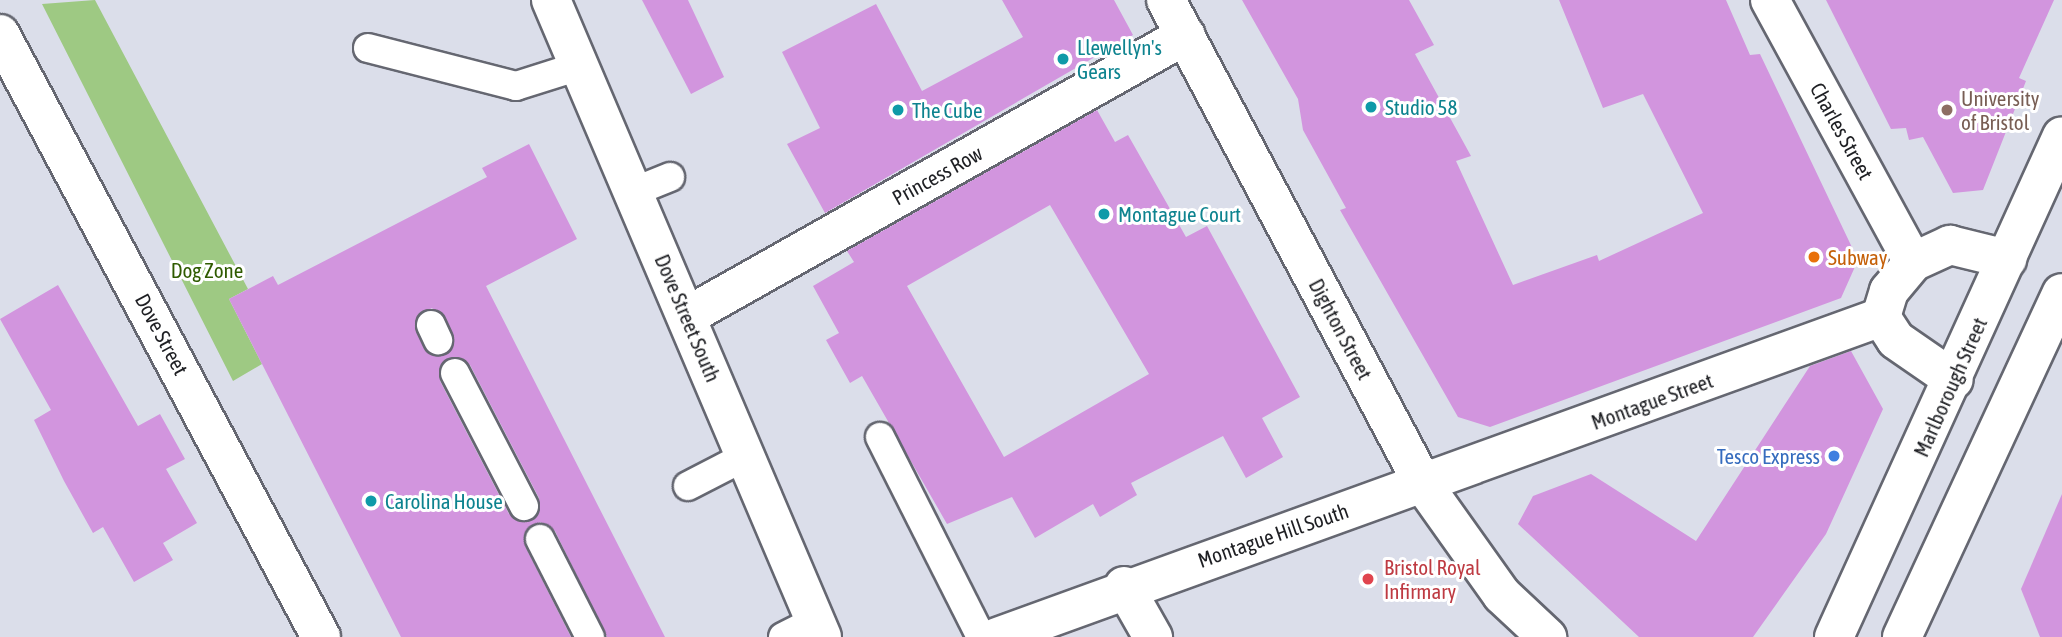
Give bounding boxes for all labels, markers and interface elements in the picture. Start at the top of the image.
place label: Llewellyn's Gears [1077,34,1162,84]
marker: Llewellyn's Gears [1055,51,1071,67]
street label: Charles Street [1805,78,1879,184]
place label: University of Bristol [1961,85,2040,135]
place label: Studio 58 [1385,94,1457,120]
place label: The Cube [912,97,982,123]
marker: Studio 58 [1363,99,1379,115]
marker: The Cube [890,102,906,118]
marker: University of Bristol [1939,102,1955,118]
street label: Princess Row [888,140,986,210]
place label: Montague Court [1118,201,1241,227]
marker: Montague Court [1096,206,1112,222]
place label: Subway [1828,244,1887,270]
marker: Subway [1806,249,1822,265]
street label: Dove Street South [650,250,726,386]
park label: Dog Zone [171,257,243,283]
street label: Dighton Street [1304,274,1378,384]
street label: Dove Street [130,289,194,379]
street label: Marlborough Street [1908,313,1992,461]
street label: Montague Street [1588,367,1716,435]
place label: Tesco Express [1717,443,1820,469]
marker: Tesco Express [1826,448,1842,464]
place label: Carolina House [385,488,503,514]
marker: Carolina House [363,493,379,509]
street label: Montague Hill South [1194,497,1352,573]
place label: Bristol Royal Infirmary [1384,554,1480,604]
marker: Bristol Royal Infirmary [1358,569,1378,589]

